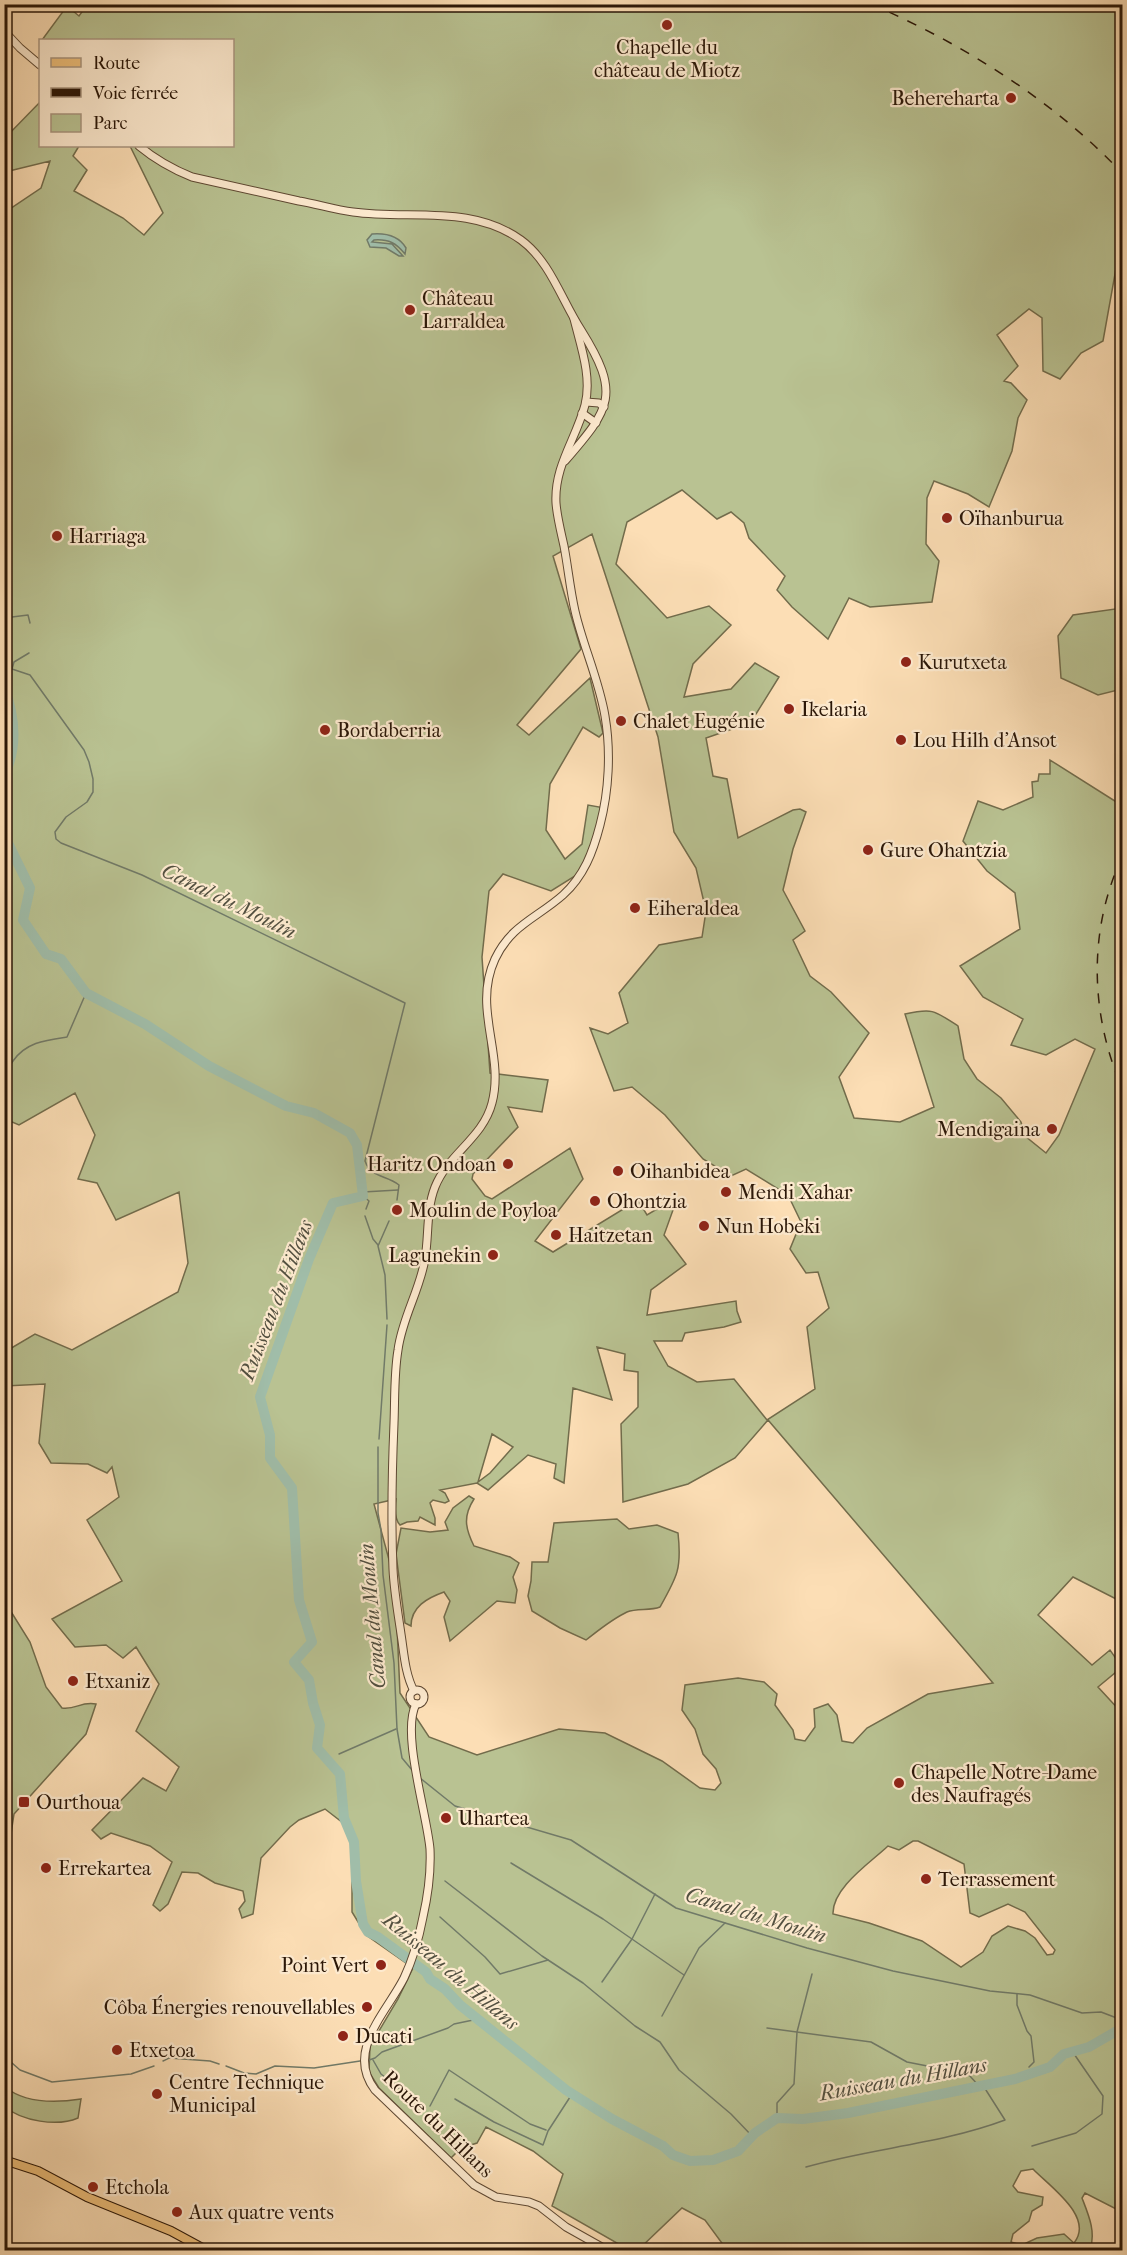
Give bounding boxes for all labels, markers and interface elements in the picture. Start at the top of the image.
marker: Chapelle du château de Miotz [660,18,674,32]
place label: Chapelle du château de Miotz [594,36,740,82]
legend [39,39,234,147]
text: Route [93,53,140,74]
text: Voie ferrée [92,83,178,104]
place label: Behereharta [891,87,1000,110]
marker: Behereharta [1004,91,1018,105]
text: Parc [93,113,128,134]
place label: Château Larraldea [422,287,506,333]
marker: Château Larraldea [403,303,417,317]
place label: Oïhanburua [959,507,1064,530]
marker: Oïhanburua [940,511,954,525]
place label: Harriaga [69,525,147,548]
marker: Harriaga [50,529,64,543]
place label: Kurutxeta [918,651,1007,674]
marker: Kurutxeta [899,655,913,669]
place label: Ikelaria [801,698,868,721]
marker: Ikelaria [782,702,796,716]
place label: Chalet Eugénie [633,710,765,733]
marker: Chalet Eugénie [614,714,628,728]
place label: Bordaberria [337,719,442,742]
marker: Bordaberria [318,723,332,737]
place label: Lou Hilh d'Ansot [913,729,1057,752]
marker: Lou Hilh d'Ansot [894,733,908,747]
place label: Gure Ohantzia [880,839,1008,862]
marker: Gure Ohantzia [861,843,875,857]
water label: Canal du Moulin [158,858,300,944]
place label: Eiheraldea [647,897,740,920]
marker: Eiheraldea [628,901,642,915]
place label: Mendigaina [937,1118,1041,1141]
marker: Mendigaina [1045,1122,1059,1136]
place label: Haritz Ondoan [367,1153,496,1176]
marker: Haritz Ondoan [501,1157,515,1171]
place label: Oihanbidea [630,1160,731,1183]
marker: Oihanbidea [611,1164,625,1178]
place label: Mendi Xahar [738,1181,853,1204]
marker: Mendi Xahar [719,1185,733,1199]
place label: Ohontzia [607,1190,687,1213]
marker: Ohontzia [588,1194,602,1208]
place label: Moulin de Poyloa [409,1199,558,1222]
marker: Moulin de Poyloa [390,1203,404,1217]
place label: Nun Hobeki [716,1215,820,1238]
water label: Ruisseau du Hillans [234,1216,318,1385]
marker: Nun Hobeki [697,1219,711,1233]
place label: Haitzetan [568,1224,653,1247]
marker: Haitzetan [549,1228,563,1242]
place label: Lagunekin [388,1244,481,1267]
marker: Lagunekin [486,1248,500,1262]
water label: Canal du Moulin [354,1542,390,1690]
place label: Etxaniz [85,1670,151,1693]
marker: Etxaniz [66,1674,80,1688]
place label: Chapelle Notre-Dame des Naufragés [911,1761,1097,1807]
marker: Chapelle Notre-Dame des Naufragés [892,1776,906,1790]
place label: Ourthoua [36,1791,121,1814]
marker: Ourthoua [17,1795,31,1809]
place label: Uhartea [458,1807,530,1830]
marker: Uhartea [439,1811,453,1825]
place label: Errekartea [58,1857,152,1880]
marker: Errekartea [39,1861,53,1875]
place label: Terrassement [938,1868,1056,1891]
marker: Terrassement [919,1872,933,1886]
water label: Canal du Moulin [683,1882,830,1948]
water label: Ruisseau du Hillans [377,1906,524,2035]
place label: Point Vert [281,1954,369,1977]
marker: Point Vert [374,1958,388,1972]
place label: Côba Énergies renouvellables [104,1995,355,2019]
marker: Côba Énergies renouvellables [360,2000,374,2014]
place label: Ducati [355,2025,413,2048]
marker: Ducati [336,2029,350,2043]
place label: Etxetoa [129,2039,196,2062]
marker: Etxetoa [110,2043,124,2057]
water label: Ruisseau du Hillans [815,2052,989,2106]
street label: Route du Hillans [378,2066,498,2182]
place label: Centre Technique Municipal [169,2071,324,2117]
marker: Centre Technique Municipal [150,2087,164,2101]
place label: Etchola [105,2176,170,2199]
marker: Etchola [86,2180,100,2194]
place label: Aux quatre vents [188,2201,334,2224]
marker: Aux quatre vents [170,2205,184,2219]

